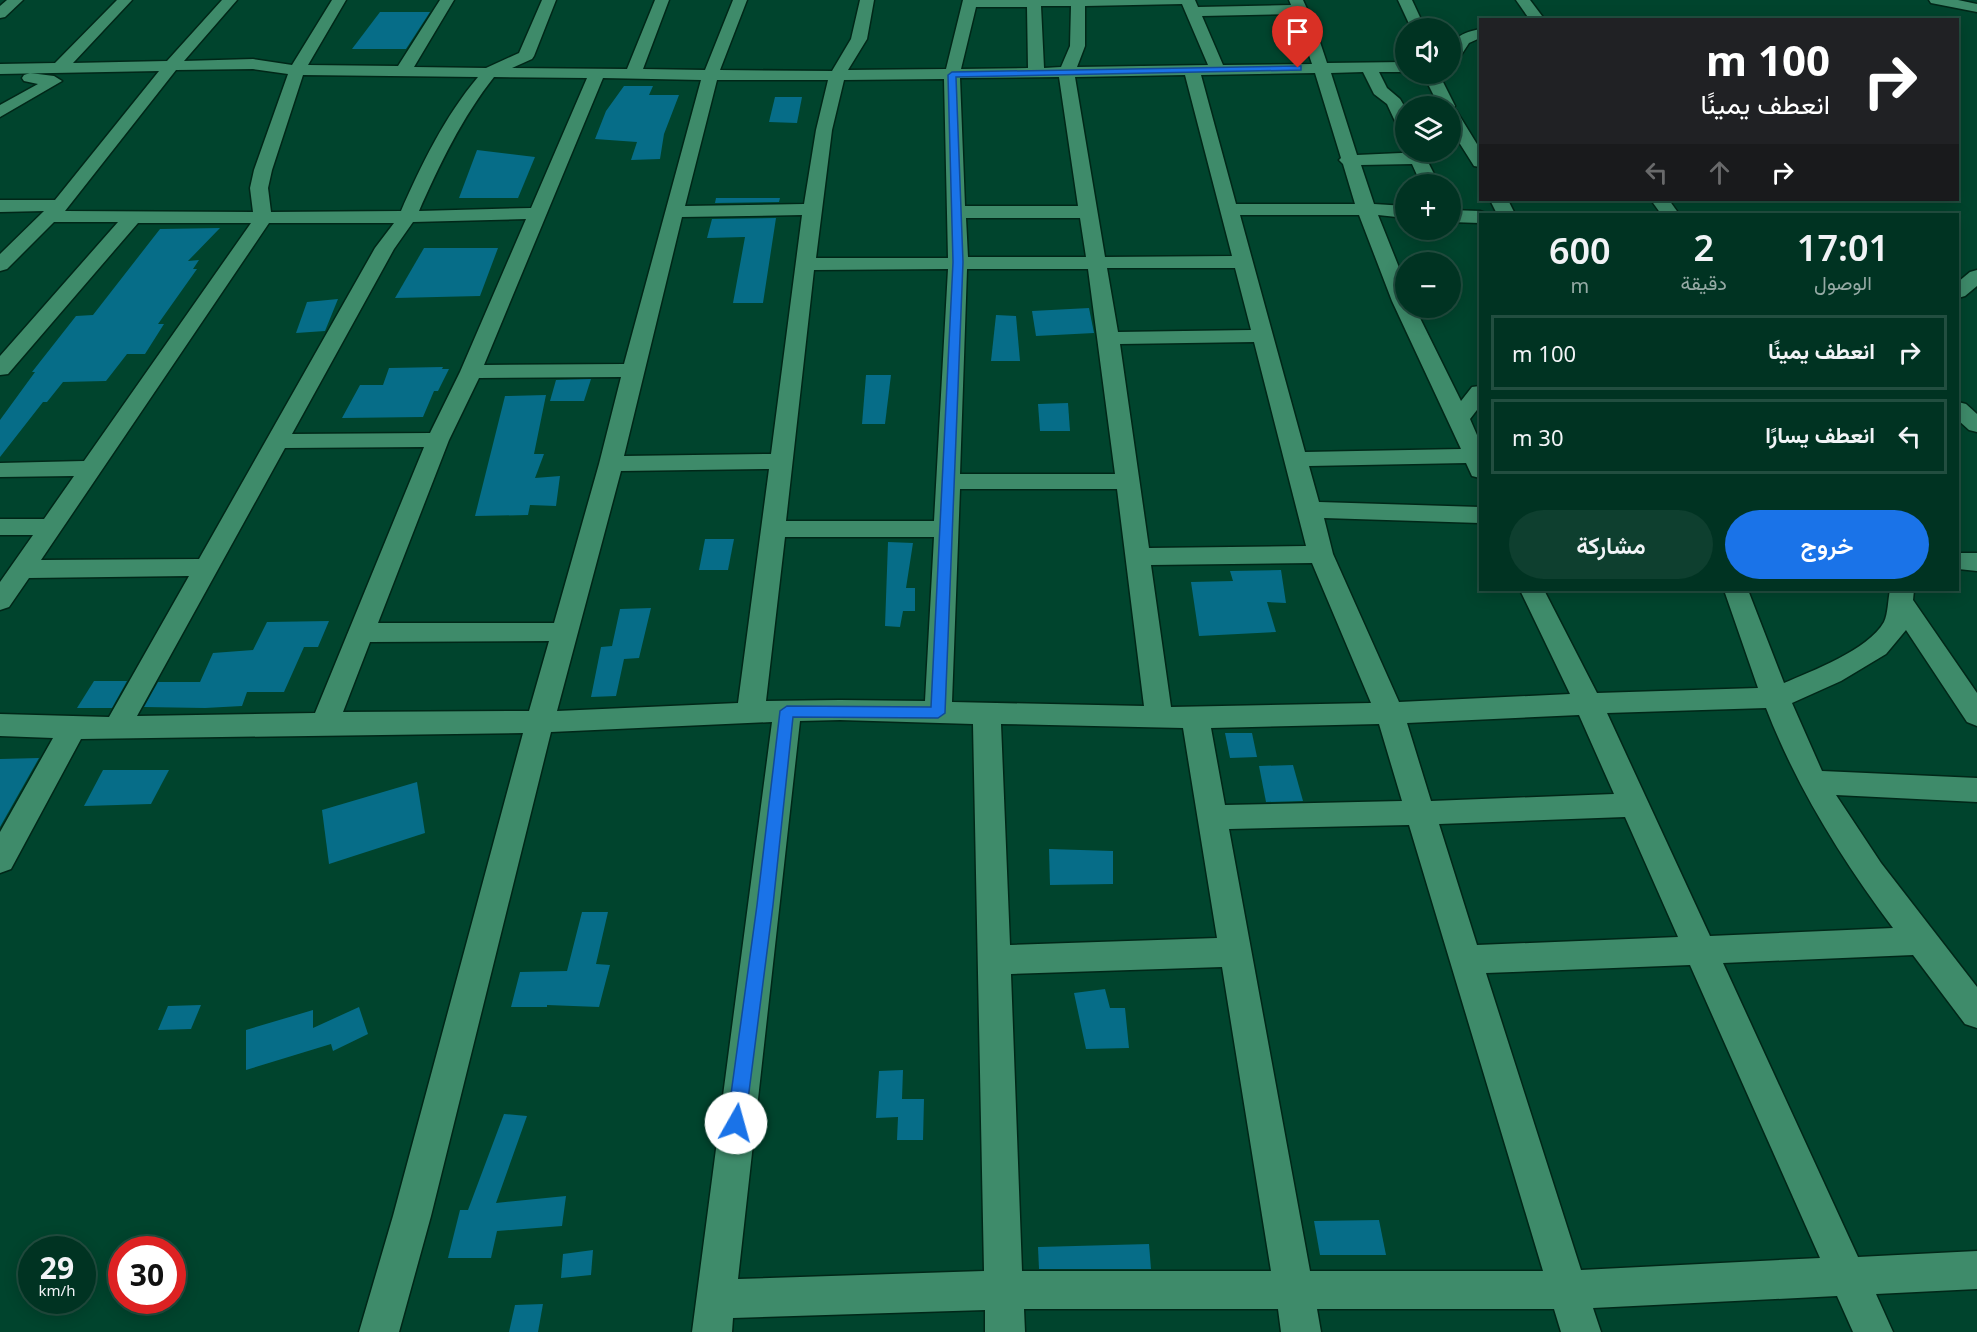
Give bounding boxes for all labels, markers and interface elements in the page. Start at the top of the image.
pin [1272,6,1323,68]
icon: arrive [1281,15,1314,48]
map controls [1395,18,1461,318]
button: sound [1395,18,1461,84]
text: 100 m [1706,31,1830,88]
icon: right [1851,42,1929,120]
text: انعطف يمينًا [1700,85,1830,122]
button: layers [1395,96,1461,162]
icon: left [1640,156,1673,189]
icon: ahead [1703,156,1736,189]
icon: right [1766,156,1799,189]
button: + [1395,174,1461,240]
text: 2 [1693,223,1714,272]
text: 17:01 [1797,223,1889,272]
text: 600 [1549,226,1611,275]
button: − [1395,252,1461,318]
text: دقيقة [1681,269,1727,296]
text: الوصول [1814,269,1872,296]
text: m [1570,272,1589,299]
text: انعطف يمينًا [1768,335,1875,365]
icon: right [1893,336,1926,369]
text: 100 m [1512,338,1576,368]
text: انعطف يسارًا [1765,419,1875,449]
icon: left [1893,420,1926,453]
text: 30 m [1512,422,1563,452]
button: مشاركة [1509,510,1713,579]
button: خروج [1725,510,1929,579]
position arrow [704,1091,768,1155]
speed limit sign: 30 [108,1236,186,1314]
text: 29 [40,1247,74,1288]
text: km/h [39,1280,75,1300]

